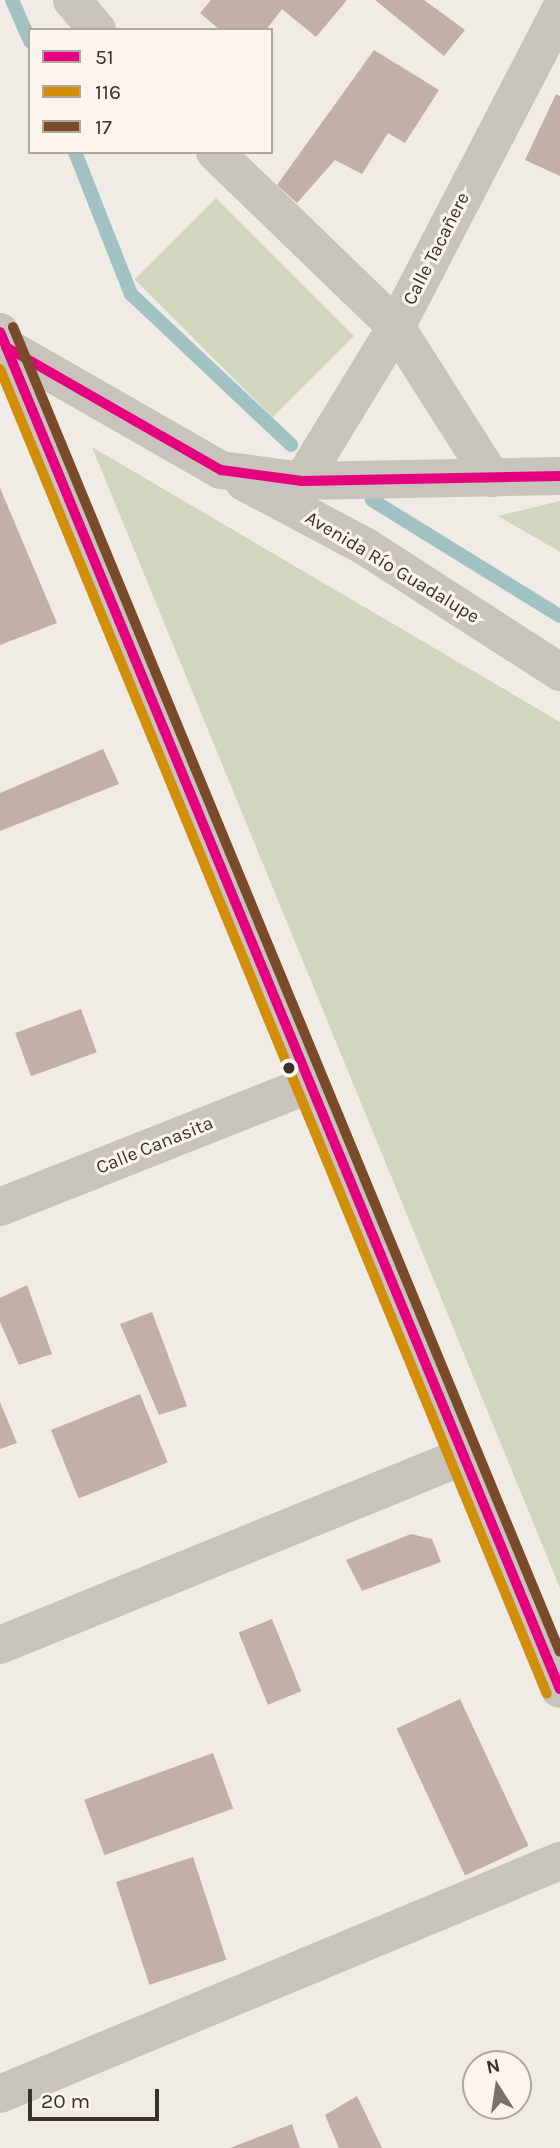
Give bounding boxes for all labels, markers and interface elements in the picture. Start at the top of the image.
legend [28,28,273,154]
text: 51 [95,45,114,69]
text: 116 [95,80,121,104]
text: 17 [95,115,112,139]
street label: Calle Tacañere [399,189,475,309]
street label: Avenida Río Guadalupe [301,507,483,629]
unlabelled marker [282,1061,296,1075]
street label: Calle Canasita [93,1112,217,1180]
north arrow [462,2050,532,2120]
text: N [484,2054,502,2079]
scale bar [32,2074,163,2118]
text: 20 m [41,2089,90,2113]

